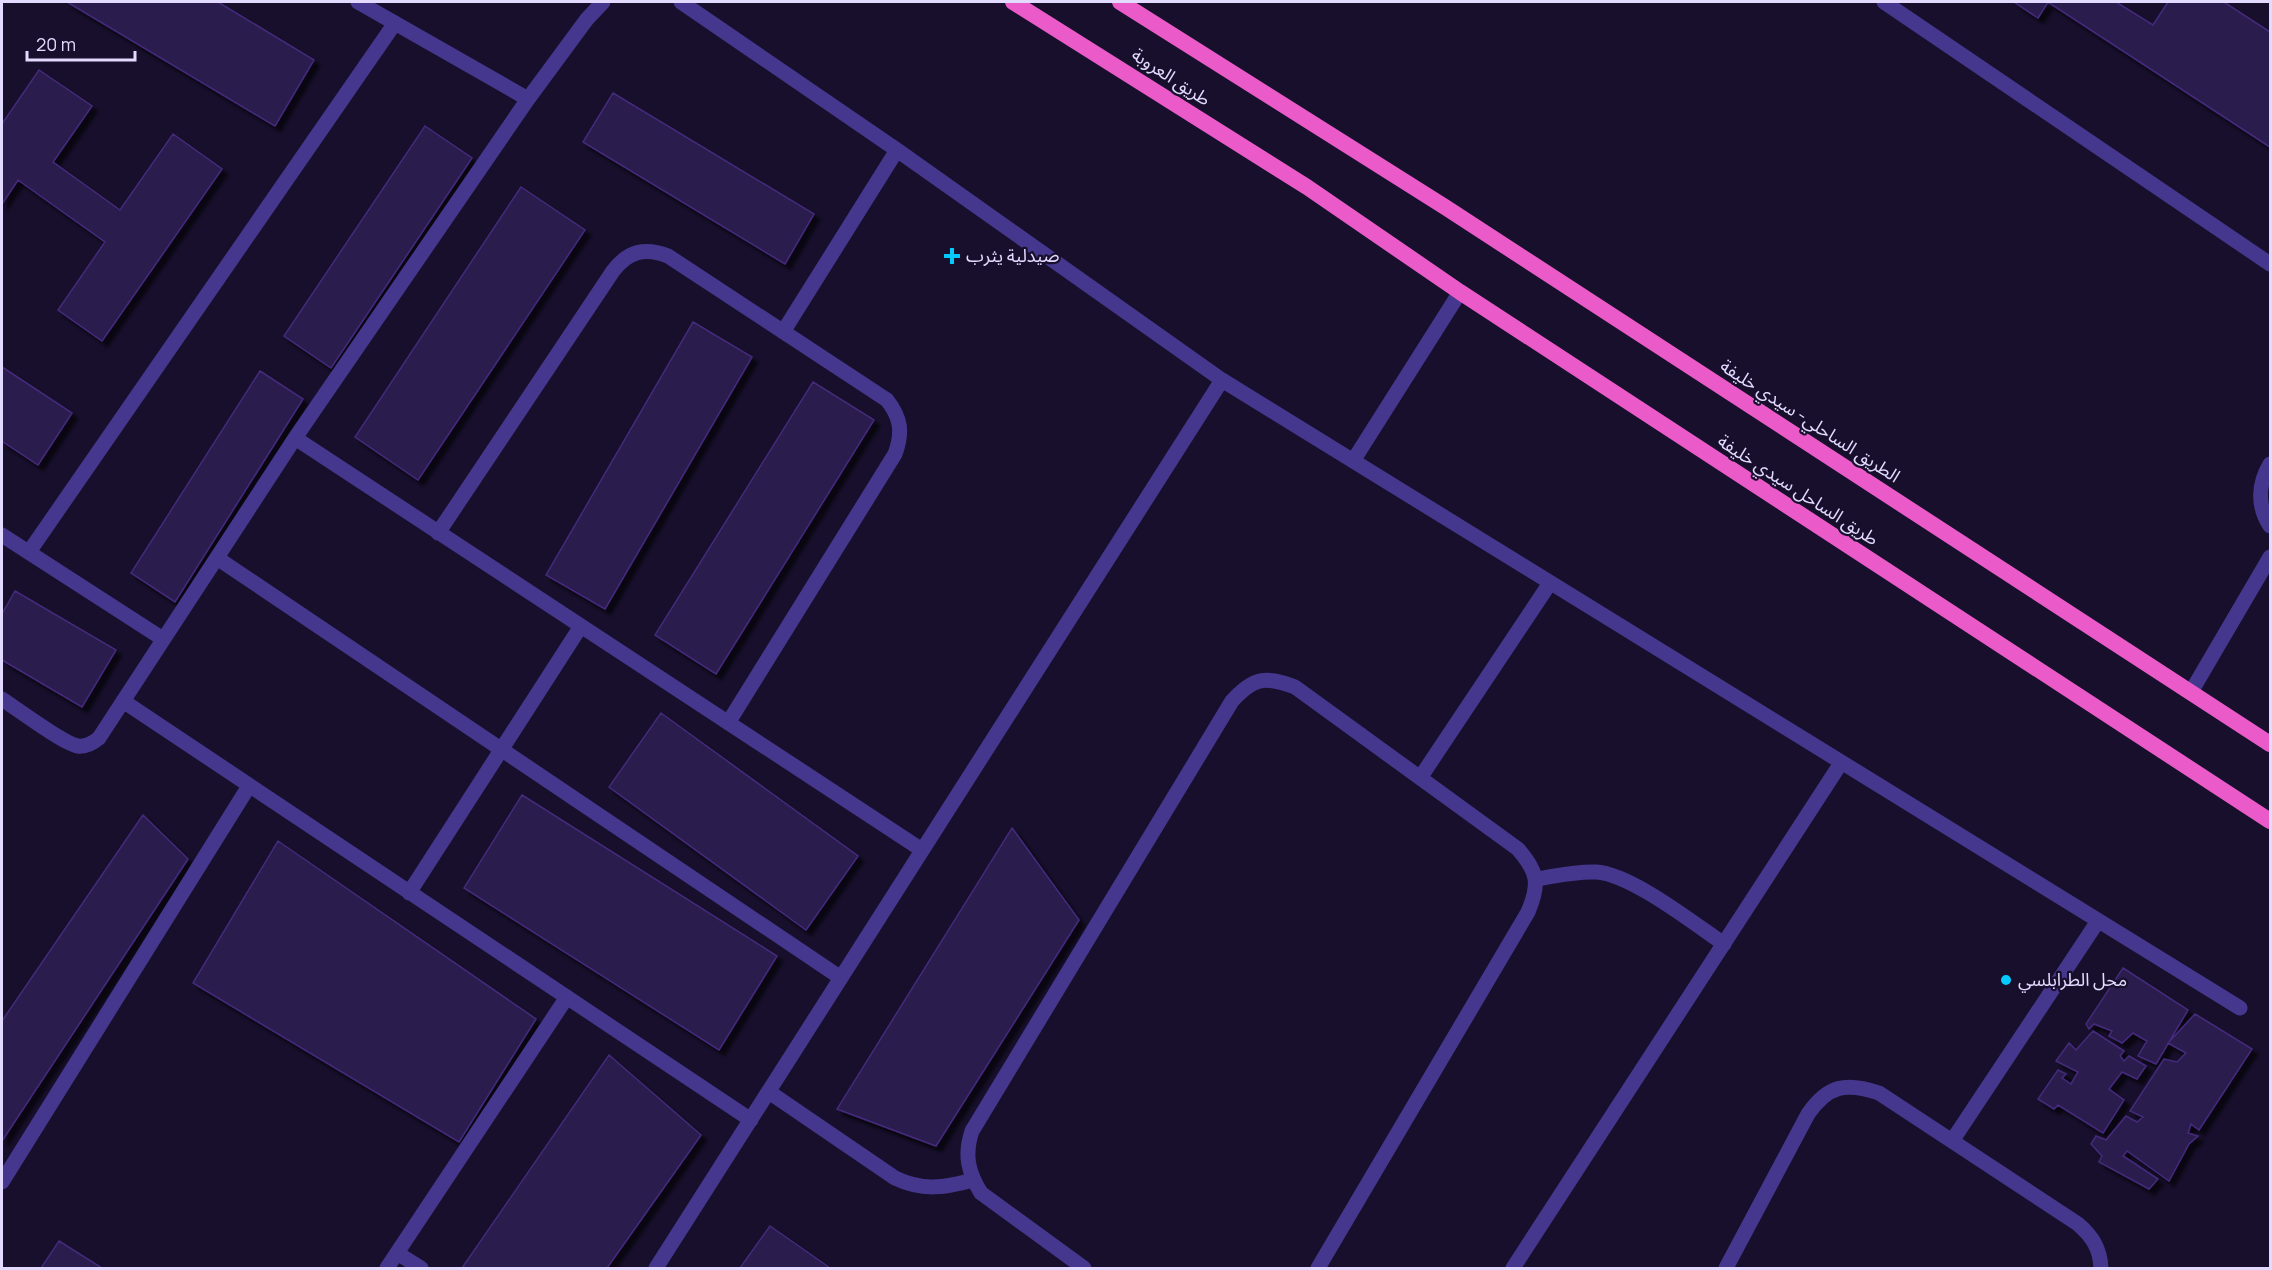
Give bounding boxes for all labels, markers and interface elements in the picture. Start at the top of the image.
scale bar [27,24,135,62]
text: 20 m [36,32,76,56]
street label: طريق العروبة [1128,42,1216,111]
place label: صيدلية يثرب [966,243,1059,267]
marker: صيدلية يثرب [943,247,961,265]
street label: الطريق الساحلي- سيدي خليفة [1715,353,1905,489]
street label: طريق الساحل سيدي خليفة [1712,428,1884,552]
place label: محل الطرابلسي [2018,967,2127,993]
marker: محل الطرابلسي [1999,973,2013,987]

